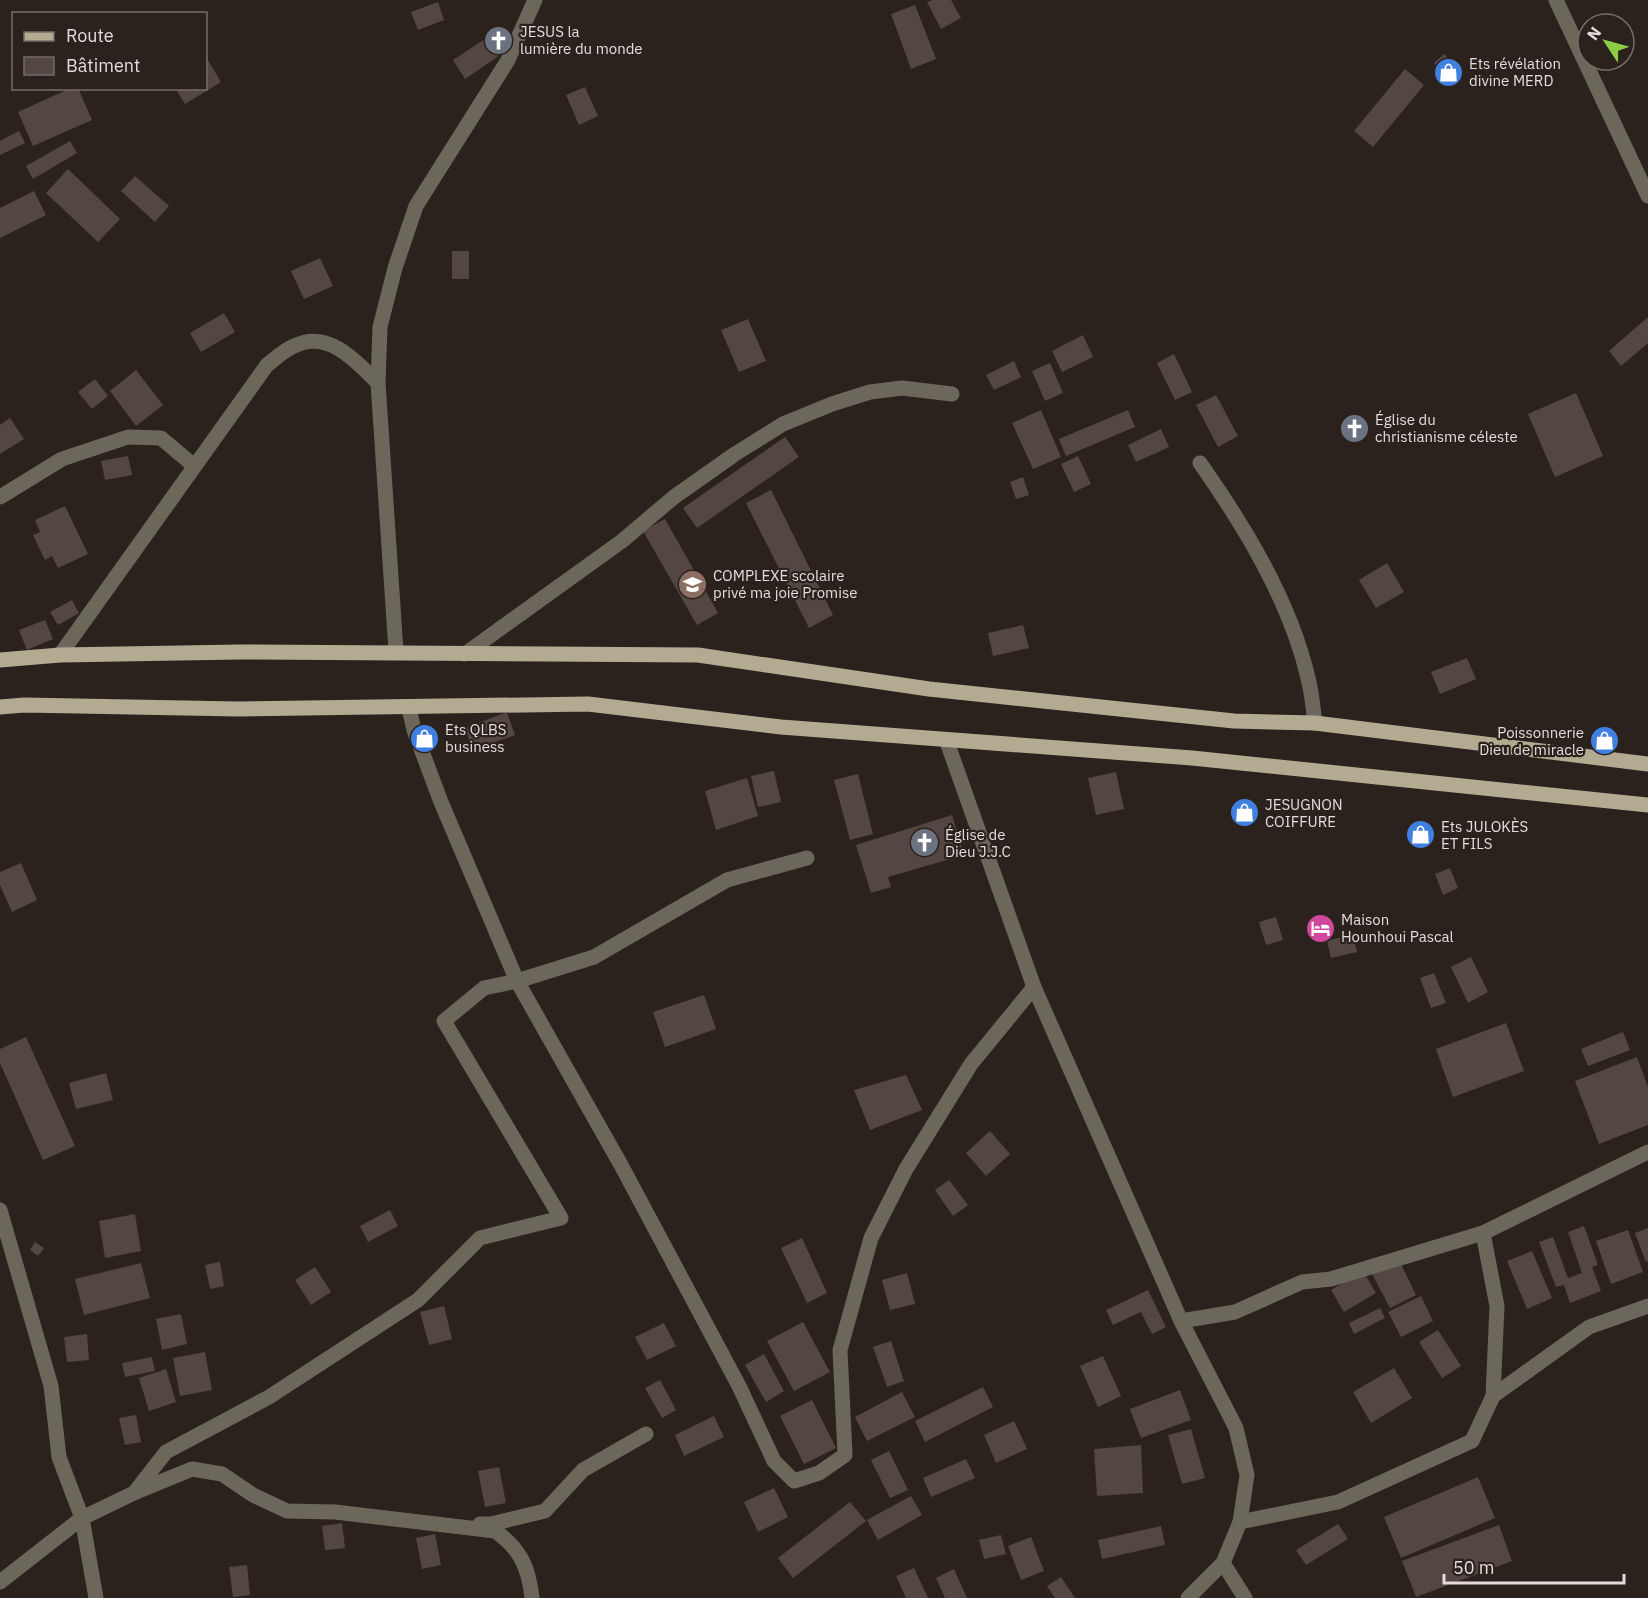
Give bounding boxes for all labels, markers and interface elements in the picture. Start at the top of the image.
legend [12,12,207,90]
north arrow [1576,12,1636,72]
place label: JESUS la lumière du monde [520,22,643,58]
text: N [1582,23,1605,44]
text: Route [66,24,114,47]
church icon: JESUS la lumière du monde [483,24,515,56]
text: Bâtiment [66,54,140,77]
place label: Ets révélation divine MERD [1469,54,1561,90]
shop icon: Ets révélation divine MERD [1432,56,1464,88]
place label: Église du christianisme céleste [1375,410,1518,446]
church icon: Église du christianisme céleste [1338,412,1370,444]
place label: COMPLEXE scolaire privé ma joie Promise [713,566,857,602]
school or university icon: COMPLEXE scolaire privé ma joie Promise [676,568,708,600]
place label: Ets QLBS business [445,720,507,756]
shop icon: Ets QLBS business [408,722,440,754]
place label: Poissonnerie Dieu de miracle [1479,723,1584,759]
shop icon: Poissonnerie Dieu de miracle [1589,725,1621,757]
place label: JESUGNON COIFFURE [1265,795,1343,831]
shop icon: JESUGNON COIFFURE [1228,797,1260,829]
place label: Ets JULOKÈS ET FILS [1441,817,1528,853]
shop icon: Ets JULOKÈS ET FILS [1404,819,1436,851]
place label: Église de Dieu J.J.C [945,825,1011,861]
church icon: Église de Dieu J.J.C [908,827,940,859]
place label: Maison Hounhoui Pascal [1341,910,1454,946]
hotel icon: Maison Hounhoui Pascal [1304,912,1336,944]
scale bar [1444,1547,1624,1585]
text: 50 m [1453,1556,1495,1579]

